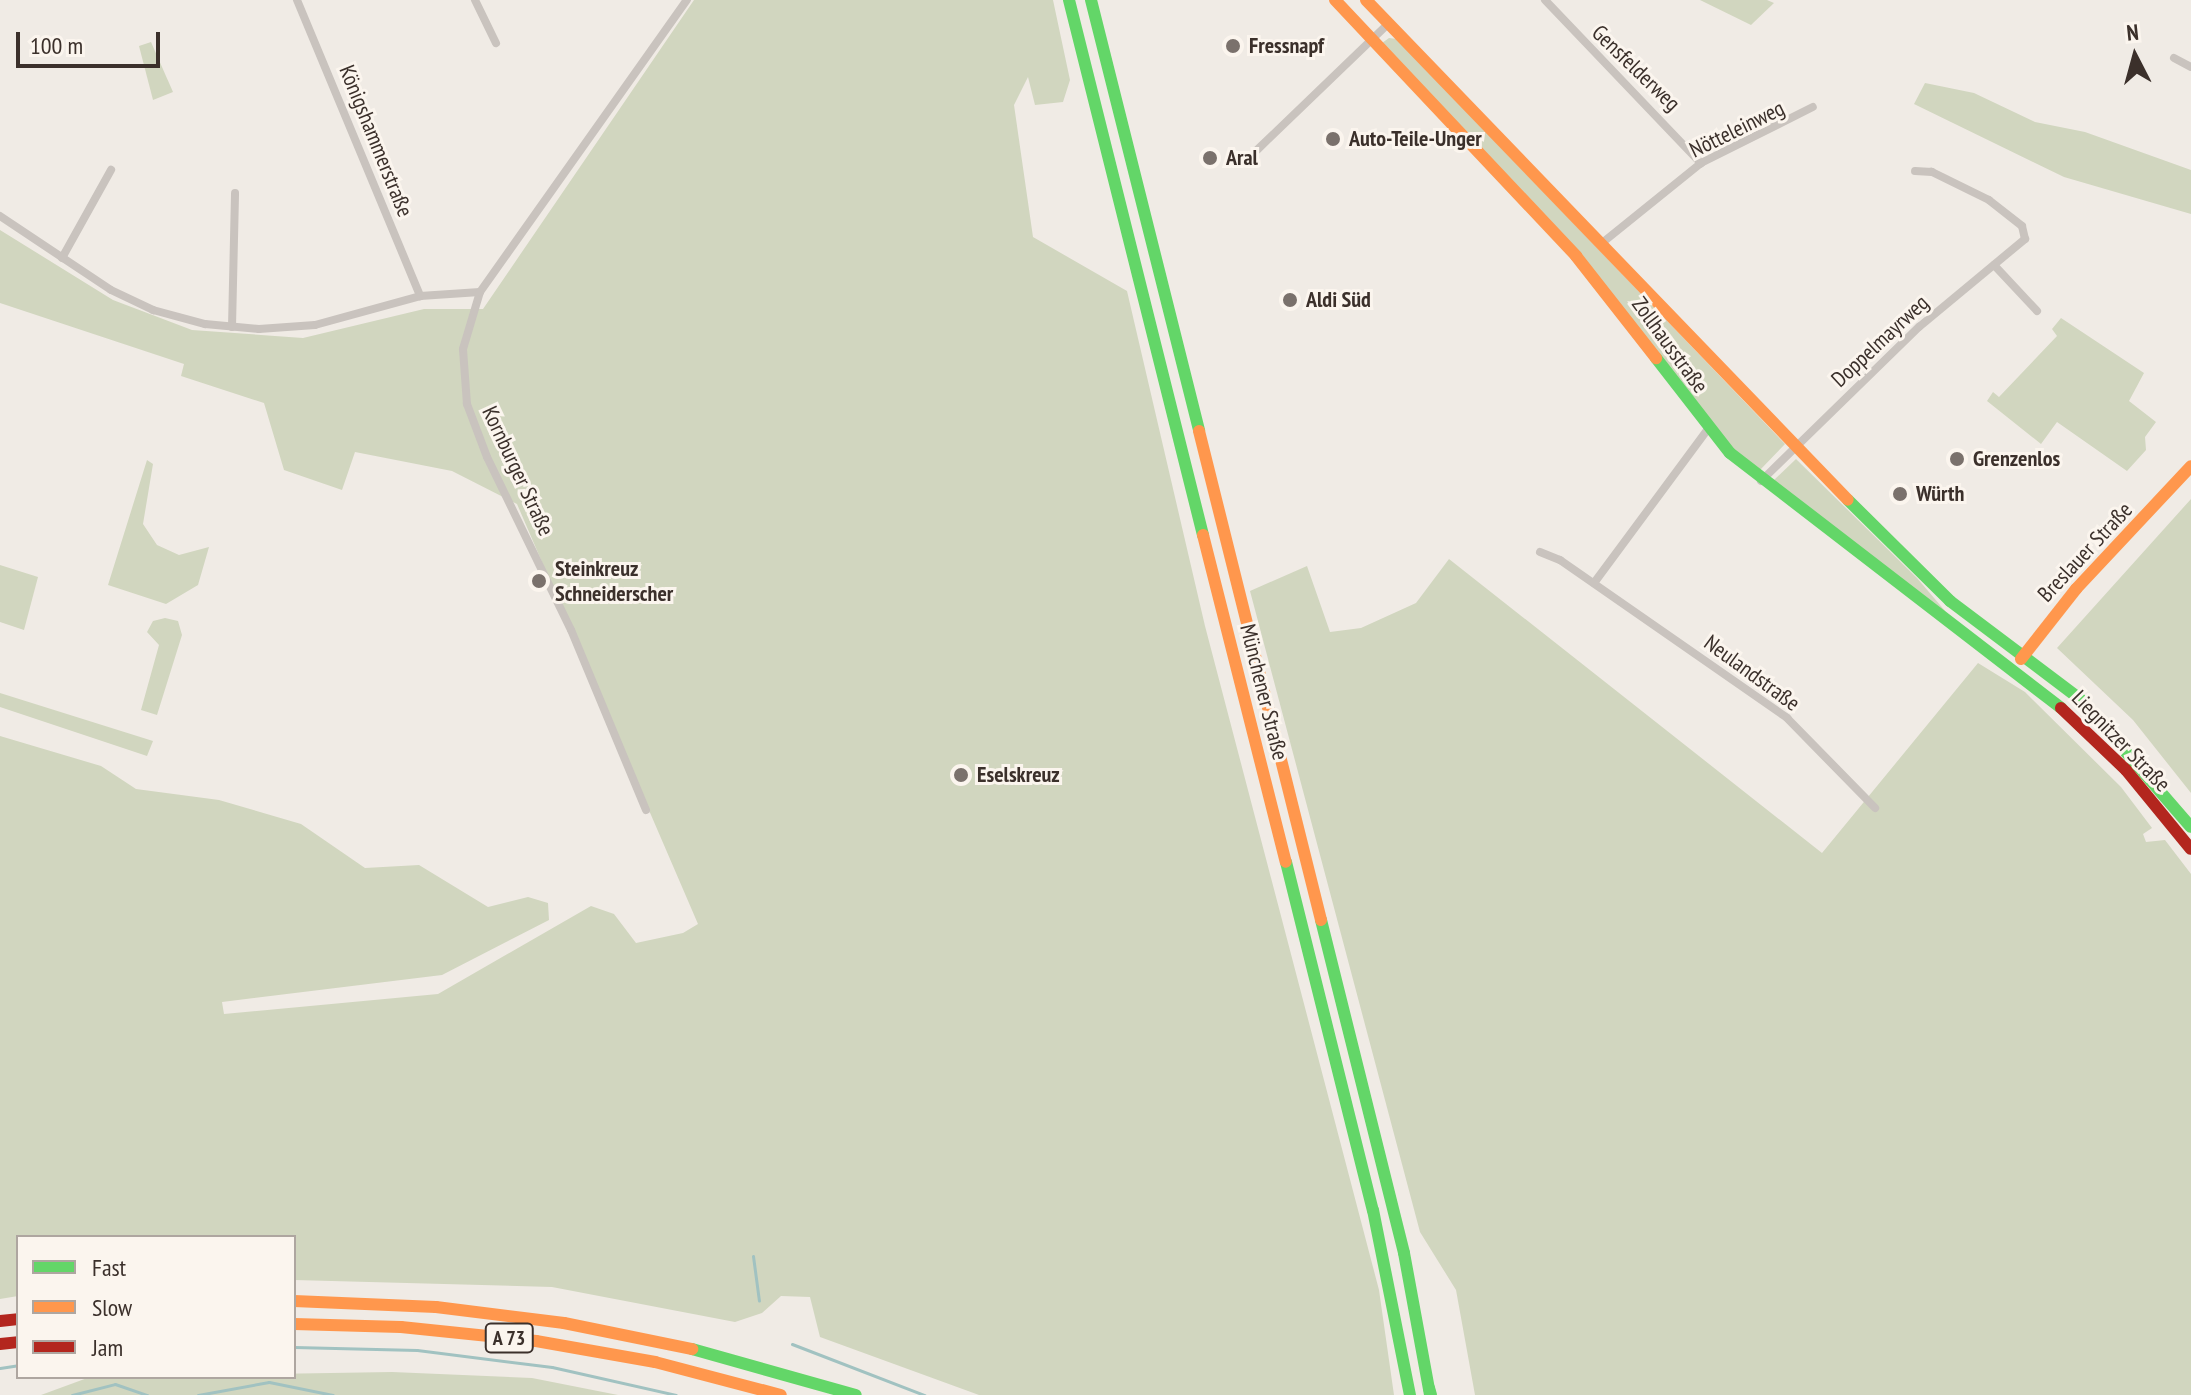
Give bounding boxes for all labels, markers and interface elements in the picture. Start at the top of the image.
scale bar [20,16,164,66]
north arrow [2095,16,2175,96]
text: N [2125,18,2140,47]
street label: Gensfelderweg [1586,19,1686,117]
text: 100 m [30,30,83,61]
place label: Fressnapf [1249,33,1324,59]
marker: Fressnapf [1224,37,1242,55]
street label: Königshammerstraße [334,61,418,221]
street label: Nötteleinweg [1685,95,1789,163]
place label: Auto-Teile-Unger [1349,126,1482,152]
marker: Auto-Teile-Unger [1324,130,1342,148]
place label: Aral [1226,145,1258,171]
marker: Aral [1201,149,1219,167]
place label: Aldi Süd [1306,287,1371,313]
street label: Doppelmayrweg [1826,289,1934,393]
marker: Aldi Süd [1281,291,1299,309]
street label: Zollhausstraße [1626,292,1714,398]
street label: Kornburger Straße [477,402,559,540]
place label: Grenzenlos [1973,446,2060,472]
marker: Grenzenlos [1948,450,1966,468]
place label: Würth [1916,481,1964,507]
marker: Würth [1891,485,1909,503]
street label: Breslauer Straße [2032,497,2138,607]
place label: Steinkreuz Schneiderscher [555,555,673,606]
marker: Steinkreuz Schneiderscher [530,572,548,590]
street label: Münchener Straße [1234,621,1294,763]
street label: Neulandstraße [1699,629,1805,717]
street label: Liegnitzer Straße [2066,685,2176,797]
place label: Eselskreuz [977,762,1060,788]
marker: Eselskreuz [952,766,970,784]
legend [16,1235,296,1379]
text: Fast [92,1252,126,1283]
text: Slow [92,1292,132,1323]
road number: A 73 [483,1322,535,1354]
text: Jam [92,1332,123,1363]

